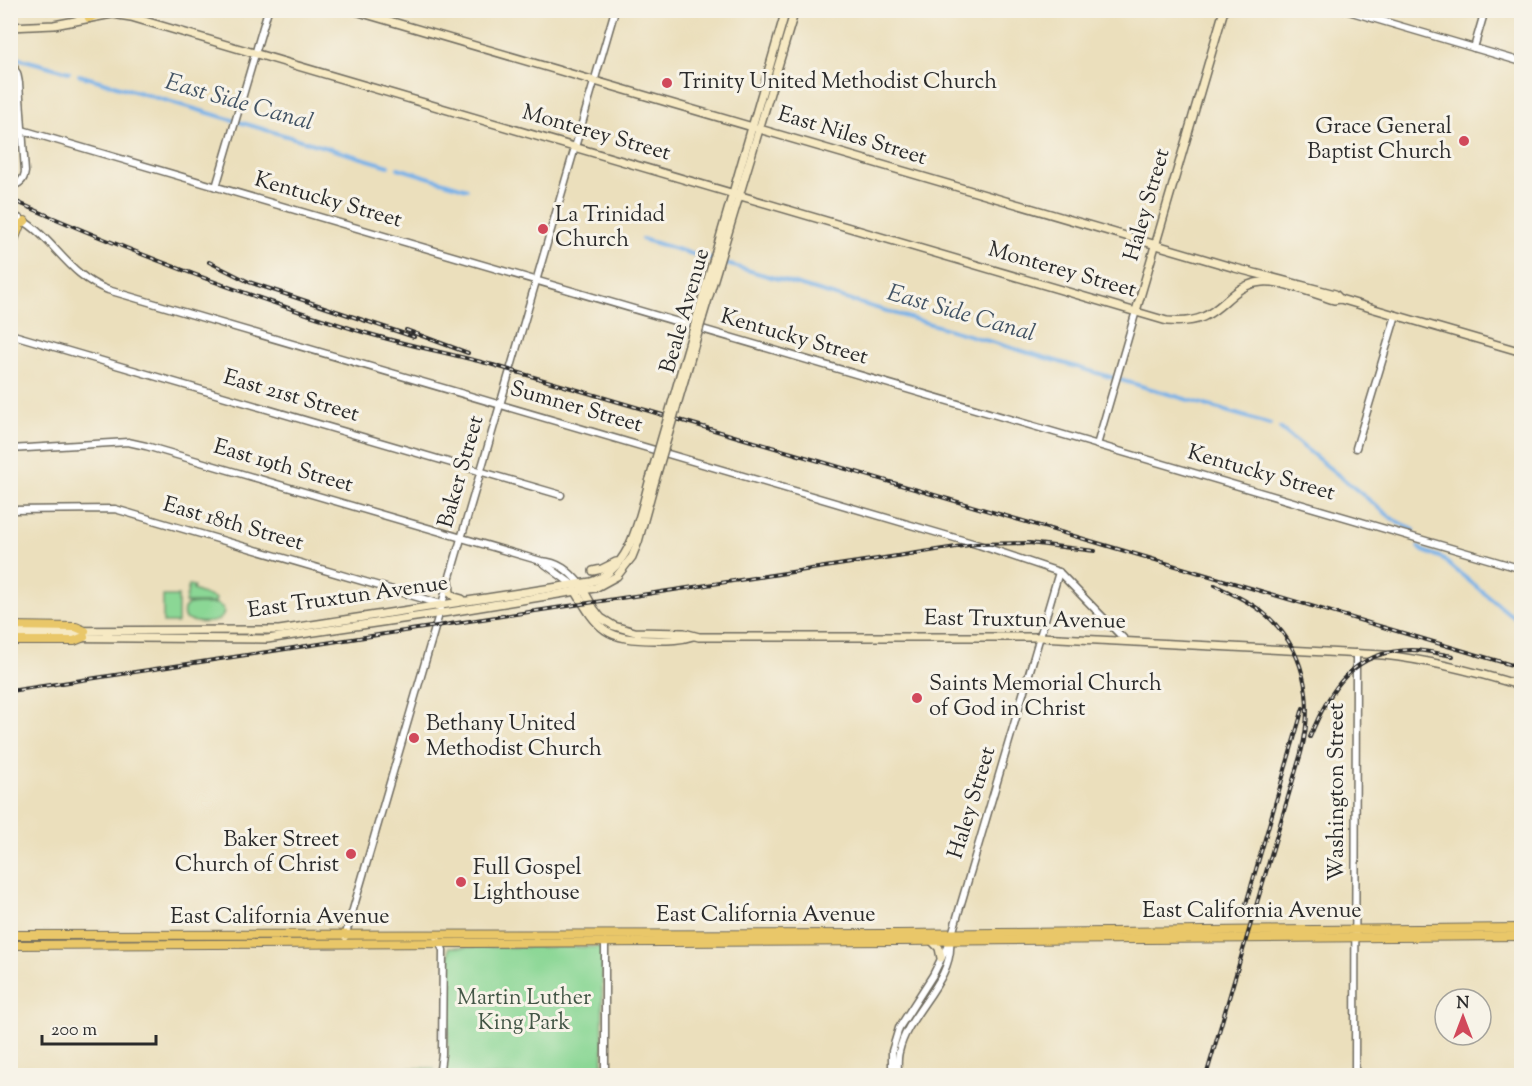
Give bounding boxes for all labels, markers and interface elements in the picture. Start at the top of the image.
water label: East Side Canal [161,66,317,140]
place label: Trinity United Methodist Church [679,67,997,99]
marker: Trinity United Methodist Church [660,76,674,90]
street label: Monterey Street [518,98,674,171]
street label: East Niles Street [774,99,931,175]
place label: Grace General Baptist Church [1307,112,1452,169]
marker: Grace General Baptist Church [1457,134,1471,148]
street label: Haley Street [1117,144,1179,265]
street label: Kentucky Street [251,165,406,237]
place label: La Trinidad Church [555,200,665,257]
marker: La Trinidad Church [536,222,550,236]
street label: Monterey Street [984,235,1140,308]
street label: Beale Avenue [653,245,719,377]
water label: East Side Canal [883,277,1039,351]
street label: Kentucky Street [717,302,872,374]
street label: East 21st Street [219,362,363,432]
street label: Sumner Street [506,374,647,442]
street label: Baker Street [431,412,493,532]
street label: East 19th Street [209,432,357,502]
street label: Kentucky Street [1184,438,1339,510]
street label: East 18th Street [159,490,307,560]
street label: East Truxtun Avenue [246,568,450,628]
street label: East Truxtun Avenue [924,603,1126,639]
place label: Saints Memorial Church of God in Christ [929,669,1162,726]
marker: Saints Memorial Church of God in Christ [910,691,924,705]
street label: Washington Street [1322,702,1354,881]
place label: Bethany United Methodist Church [426,709,602,766]
marker: Bethany United Methodist Church [407,731,421,745]
street label: Haley Street [941,742,1005,863]
place label: Baker Street Church of Christ [175,825,339,882]
marker: Baker Street Church of Christ [344,847,358,861]
place label: Full Gospel Lighthouse [473,853,582,910]
marker: Full Gospel Lighthouse [454,875,468,889]
street label: East California Avenue [1142,896,1362,928]
street label: East California Avenue [656,900,876,932]
street label: East California Avenue [170,902,390,934]
park label: Martin Luther King Park [457,983,591,1040]
north arrow [1433,987,1493,1047]
text: N [1457,993,1470,1016]
scale bar [42,1008,156,1046]
text: 200 m [51,1018,97,1044]

